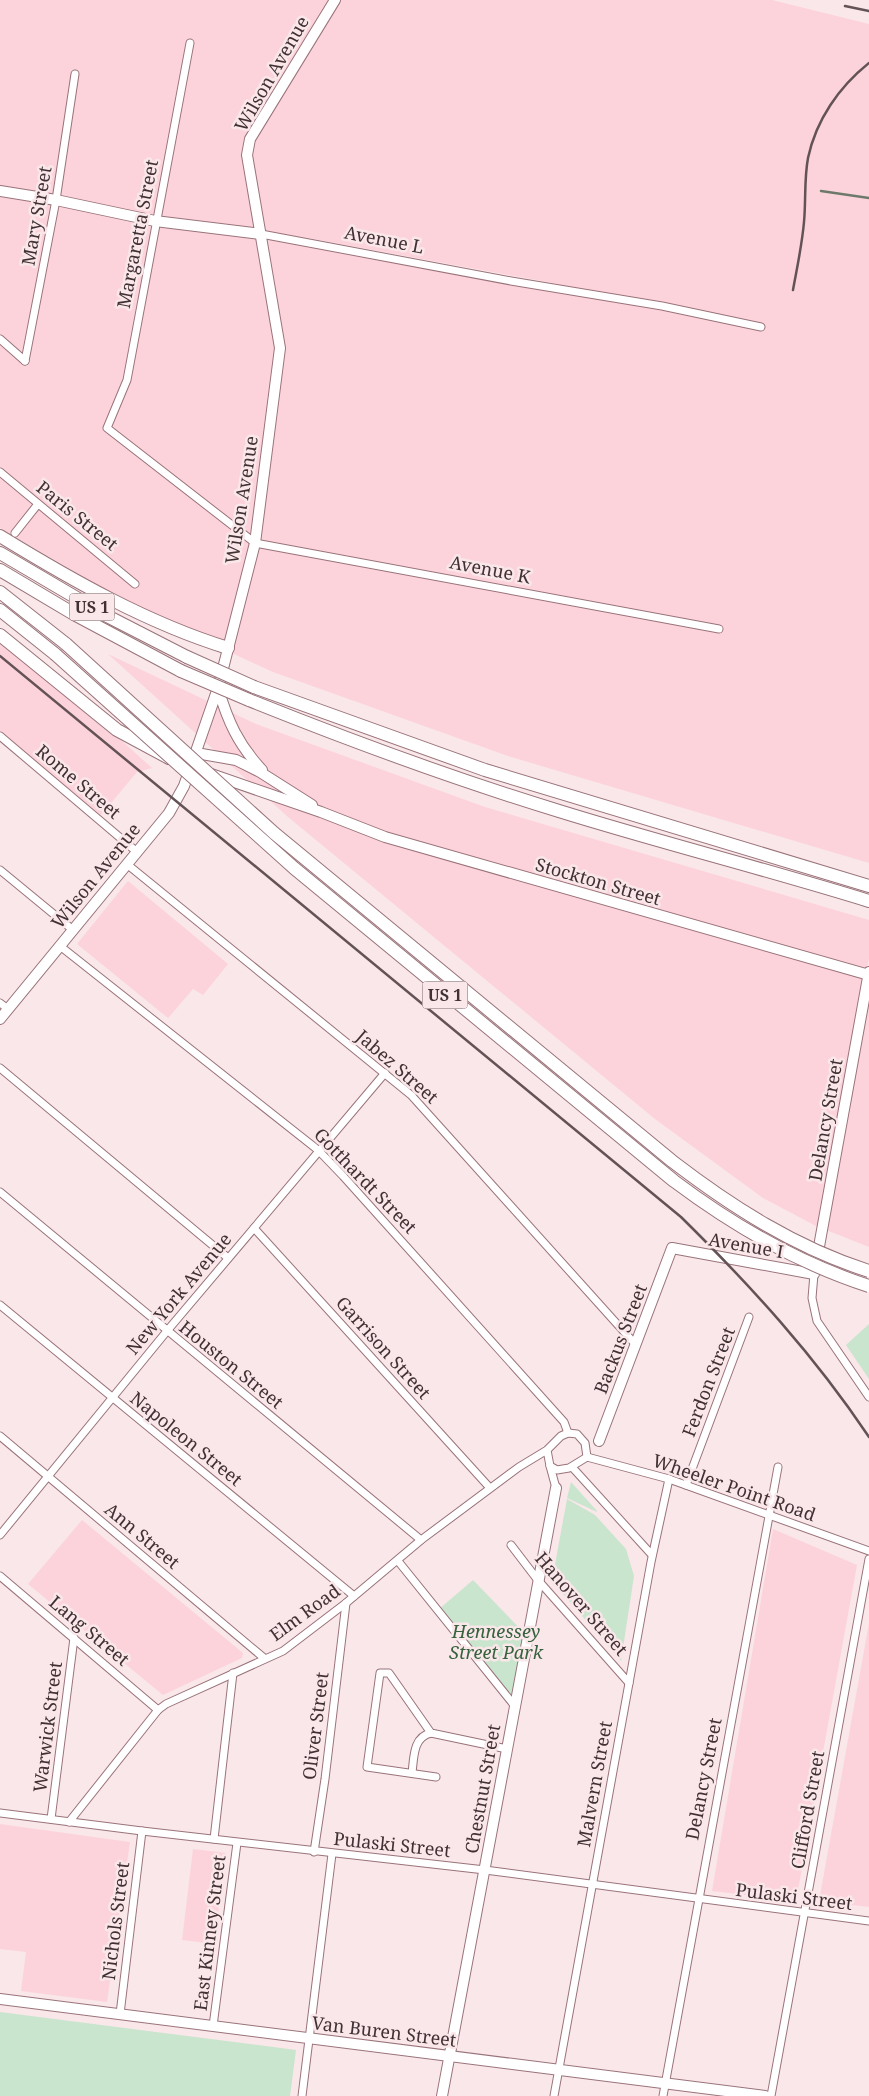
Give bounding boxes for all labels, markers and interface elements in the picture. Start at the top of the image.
street label: Wilson Avenue [228,12,314,135]
street label: Margaretta Street [111,157,163,310]
street label: Mary Street [15,164,57,267]
street label: Avenue L [343,220,426,258]
street label: Wilson Avenue [219,434,263,566]
street label: Paris Street [32,475,123,555]
street label: Avenue K [448,549,533,589]
road number: US 1 [70,594,114,620]
street label: Rome Street [31,739,126,824]
street label: Wilson Avenue [45,818,145,933]
street label: Stockton Street [533,852,664,910]
road number: US 1 [422,982,468,1008]
street label: Jabez Street [351,1023,444,1109]
street label: Delancy Street [802,1057,848,1183]
street label: Gotthardt Street [309,1122,422,1238]
street label: New York Avenue [120,1227,236,1359]
street label: Avenue I [707,1227,785,1263]
street label: Backus Street [588,1280,652,1397]
street label: Garrison Street [331,1291,436,1404]
street label: Houston Street [175,1315,289,1414]
street label: Ferdon Street [676,1323,740,1440]
street label: Napoleon Street [126,1386,248,1491]
street label: Wheeler Point Road [650,1448,819,1526]
street label: Ann Street [100,1497,185,1574]
street label: Hanover Street [530,1546,633,1660]
street label: Elm Road [264,1578,345,1646]
street label: Lang Street [45,1590,135,1671]
park label: Hennessey Street Park [449,1619,544,1664]
street label: Warwick Street [27,1660,67,1794]
street label: Oliver Street [297,1671,334,1781]
street label: Delancy Street [679,1716,727,1842]
street label: Malvern Street [571,1719,617,1849]
street label: Chestnut Street [459,1722,505,1855]
street label: Clifford Street [785,1749,829,1871]
street label: Pulaski Street [333,1826,452,1862]
street label: East Kinney Street [188,1854,230,2012]
street label: Nichols Street [96,1860,134,1981]
street label: Pulaski Street [734,1877,854,1915]
street label: Van Buren Street [311,2010,458,2052]

